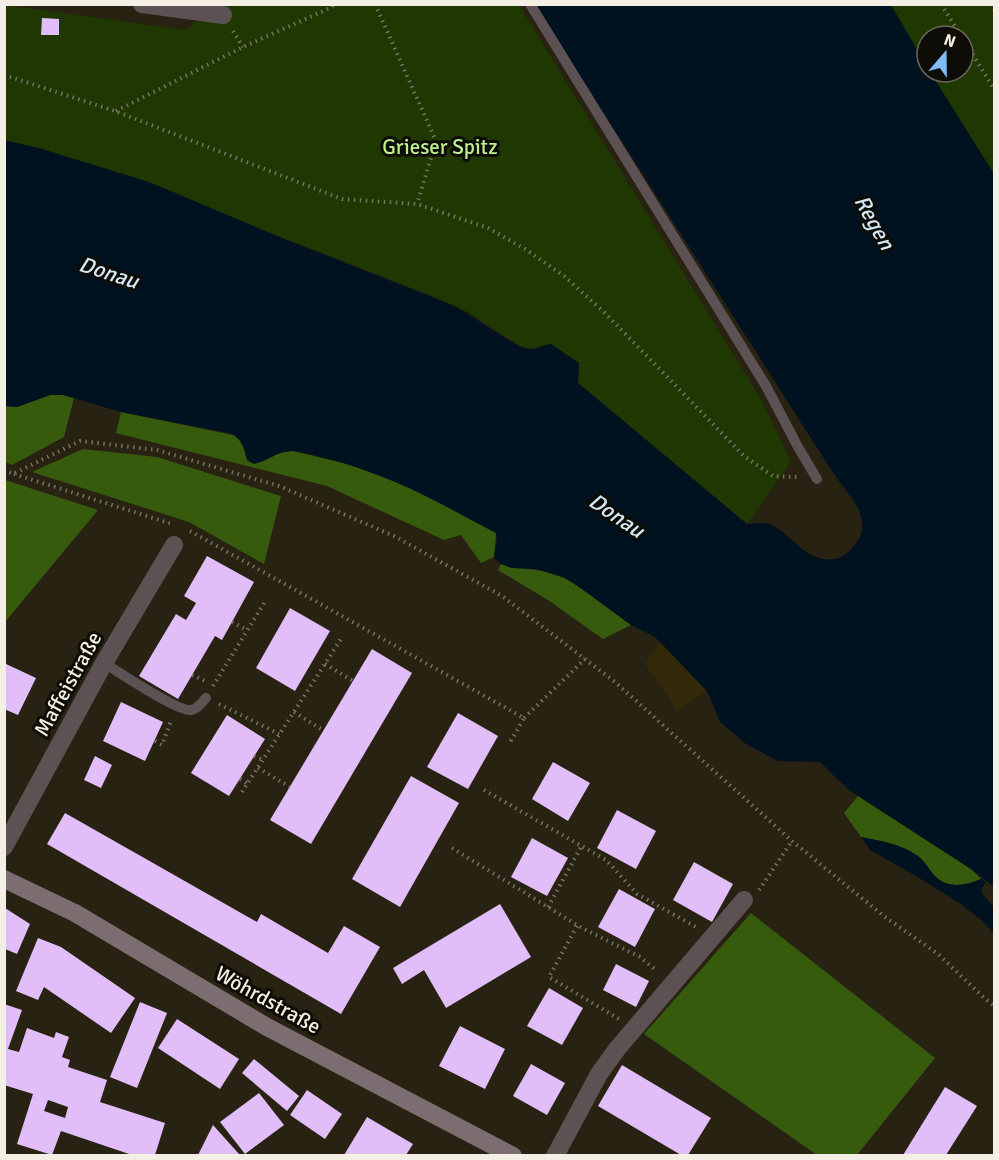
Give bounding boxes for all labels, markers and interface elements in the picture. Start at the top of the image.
north arrow [915,24,975,84]
text: N [941,30,958,52]
park label: Grieser Spitz [382,134,498,160]
water label: Regen [849,190,901,255]
water label: Donau [76,250,144,295]
water label: Donau [584,487,651,545]
street label: Maffeistraße [29,627,107,741]
street label: Wöhrdstraße [211,960,325,1040]

